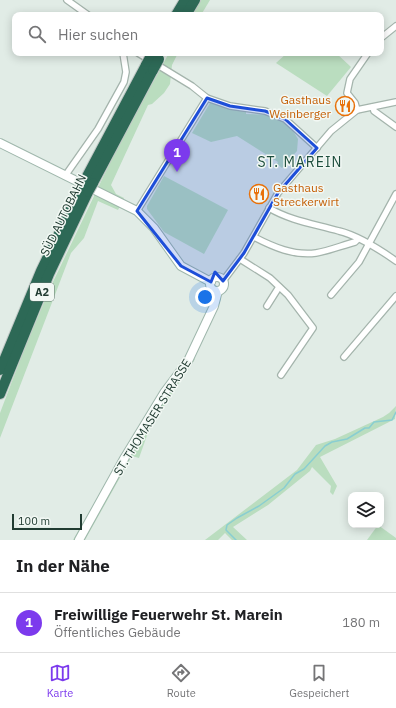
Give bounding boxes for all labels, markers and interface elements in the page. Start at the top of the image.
search box [12,12,384,56]
icon: search [26,23,48,45]
text: Hier suchen [58,25,138,44]
place label: Gasthaus Weinberger [269,92,332,121]
restaurant icon: Gasthaus Weinberger [334,95,356,117]
pin: 1 [164,139,190,172]
district label: ST. MAREIN [258,153,342,171]
street label: SÜD AUTOBAHN [37,172,89,258]
place label: Gasthaus Streckerwirt [273,180,339,209]
restaurant icon: Gasthaus Streckerwirt [248,183,270,205]
road number: A2 [30,283,54,301]
your location [195,287,215,307]
street label: ST. THOMASER STRASSE [110,356,194,478]
map controls [348,492,384,528]
button: layers [348,492,384,528]
scale bar [12,512,82,531]
text: 100 m [18,514,50,528]
text: In der Nähe [16,555,110,577]
text: Freiwillige Feuerwehr St. Marein [54,605,283,624]
text: 1 [25,614,33,631]
text: 180 m [342,614,380,631]
text: Öffentliches Gebäude [54,624,181,641]
tab: Karte [47,662,73,700]
tab: Route [167,662,196,700]
tab: Gespeichert [289,662,349,700]

